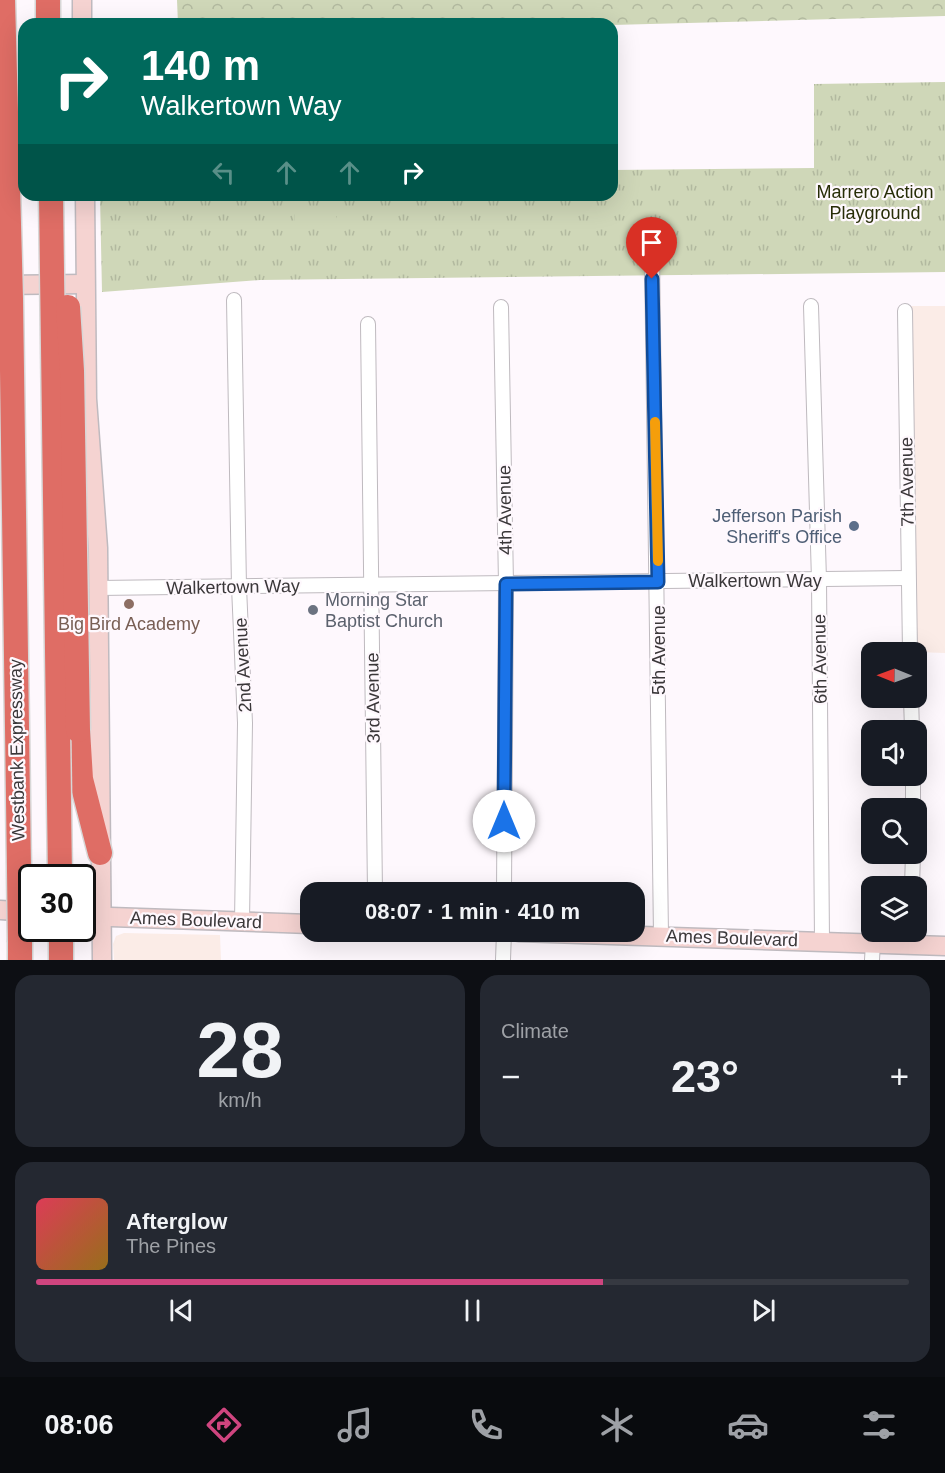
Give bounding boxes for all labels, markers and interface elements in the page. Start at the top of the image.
icon: right [42,42,120,120]
text: 140 m [141,42,260,89]
text: Walkertown Way [141,91,342,121]
icon: left [207,156,240,189]
icon: ahead [270,156,303,189]
icon: ahead [333,156,366,189]
icon: right [396,156,429,189]
park label: Marrero Action Playground [816,182,934,223]
pin [626,217,677,279]
icon: arrive [635,226,668,259]
street label: 7th Avenue [896,437,918,527]
street label: 4th Avenue [494,465,516,555]
place label: Jefferson Parish Sheriff's Office [712,506,842,547]
marker: Jefferson Parish Sheriff's Office [847,519,861,533]
street label: Walkertown Way [688,571,822,591]
street label: Walkertown Way [166,576,300,598]
place label: Morning Star Baptist Church [325,590,443,631]
marker: Big Bird Academy [122,597,136,611]
marker: Morning Star Baptist Church [306,603,320,617]
street label: 5th Avenue [649,605,669,695]
place label: Big Bird Academy [58,614,200,634]
street label: 6th Avenue [809,614,831,704]
street label: 2nd Avenue [231,617,255,713]
north arrow [861,642,927,708]
map controls [861,642,927,942]
street label: 3rd Avenue [362,652,384,744]
street label: Westbank Expressway [5,659,29,841]
button: sound [861,720,927,786]
position arrow [472,789,536,853]
button: search [861,798,927,864]
speed limit sign: 30 [18,864,96,942]
button: layers [861,876,927,942]
text: 08:07 · 1 min · 410 m [365,899,580,924]
street label: Ames Boulevard [130,908,262,932]
street label: Ames Boulevard [666,926,798,950]
text: 28 [197,1006,283,1094]
text: Climate [501,1020,569,1042]
text: 23° [671,1051,739,1102]
text: − [501,1058,520,1095]
text: + [890,1058,909,1095]
text: km/h [218,1089,262,1111]
text: Afterglow [126,1209,227,1234]
text: The Pines [126,1235,216,1257]
icon: previous [165,1294,198,1327]
icon: pause [456,1294,489,1327]
icon: next [747,1294,780,1327]
icon: directions [203,1404,245,1446]
icon: music [334,1404,376,1446]
icon: phone [465,1404,507,1446]
icon: climate [596,1404,638,1446]
icon: car [727,1404,769,1446]
icon: filters [858,1404,900,1446]
text: 08:06 [45,1410,114,1440]

